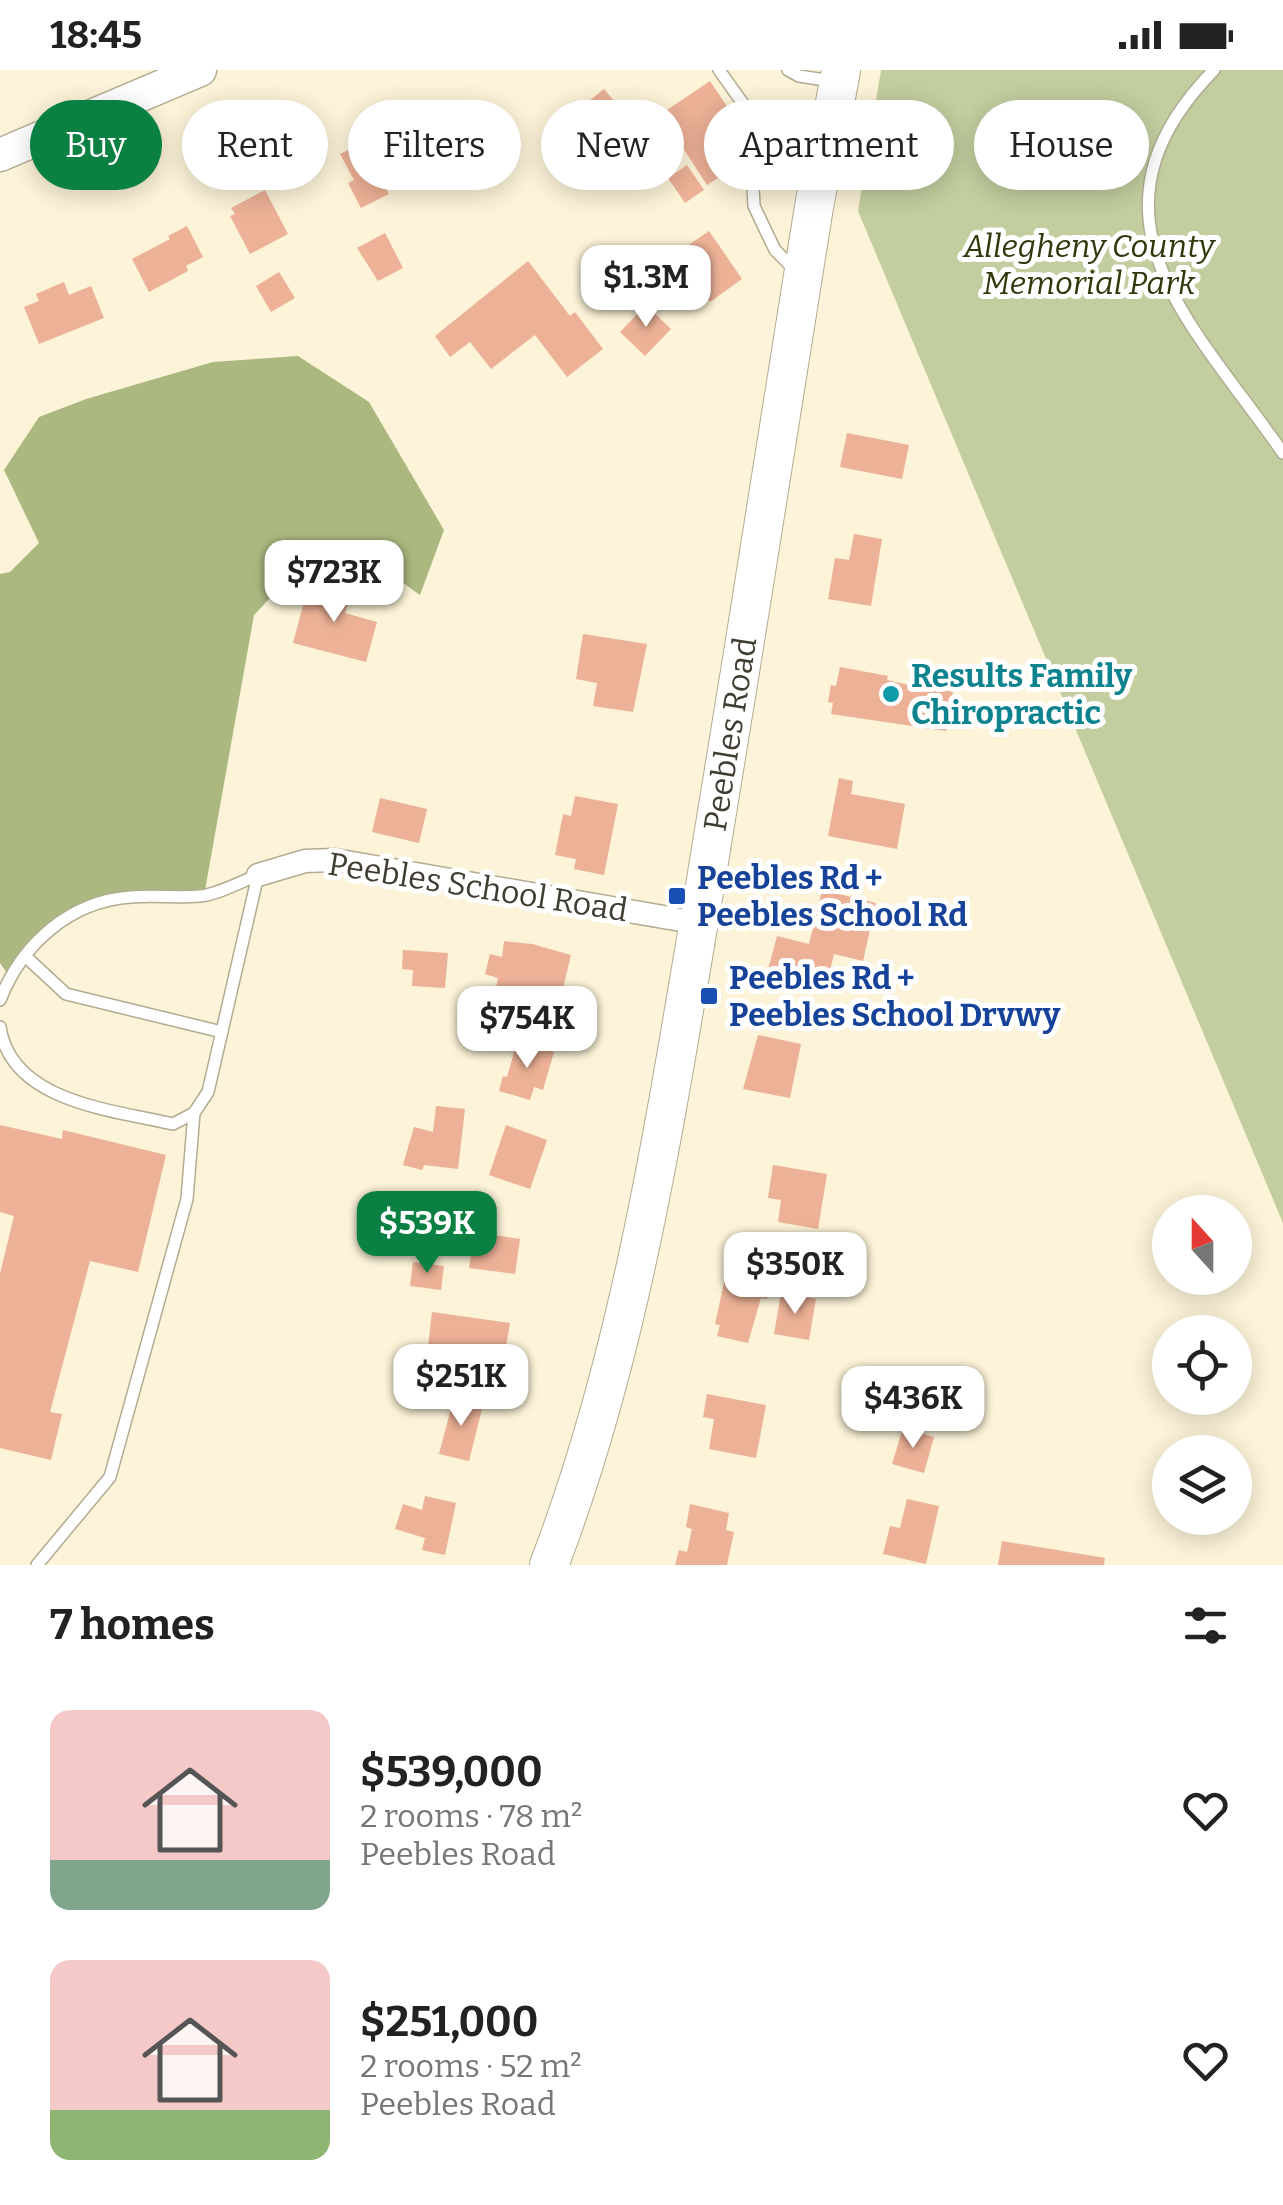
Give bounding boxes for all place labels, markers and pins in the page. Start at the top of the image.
pin: $1.3M [576,245,716,330]
pin: $723K [264,540,404,625]
place label: Results Family Chiropractic [911,657,1132,732]
marker: Results Family Chiropractic [880,683,902,705]
place label: Peebles Rd + Peebles School Rd [697,859,968,934]
marker: Peebles Rd + Peebles School Rd [666,885,688,907]
place label: Peebles Rd + Peebles School Drvwy [729,959,1061,1034]
marker: Peebles Rd + Peebles School Drvwy [698,985,720,1007]
pin: $754K [457,986,597,1071]
pin: $539K [357,1191,497,1276]
pin: $350K [725,1232,865,1317]
pin: $251K [391,1344,531,1429]
pin: $436K [843,1366,983,1451]

